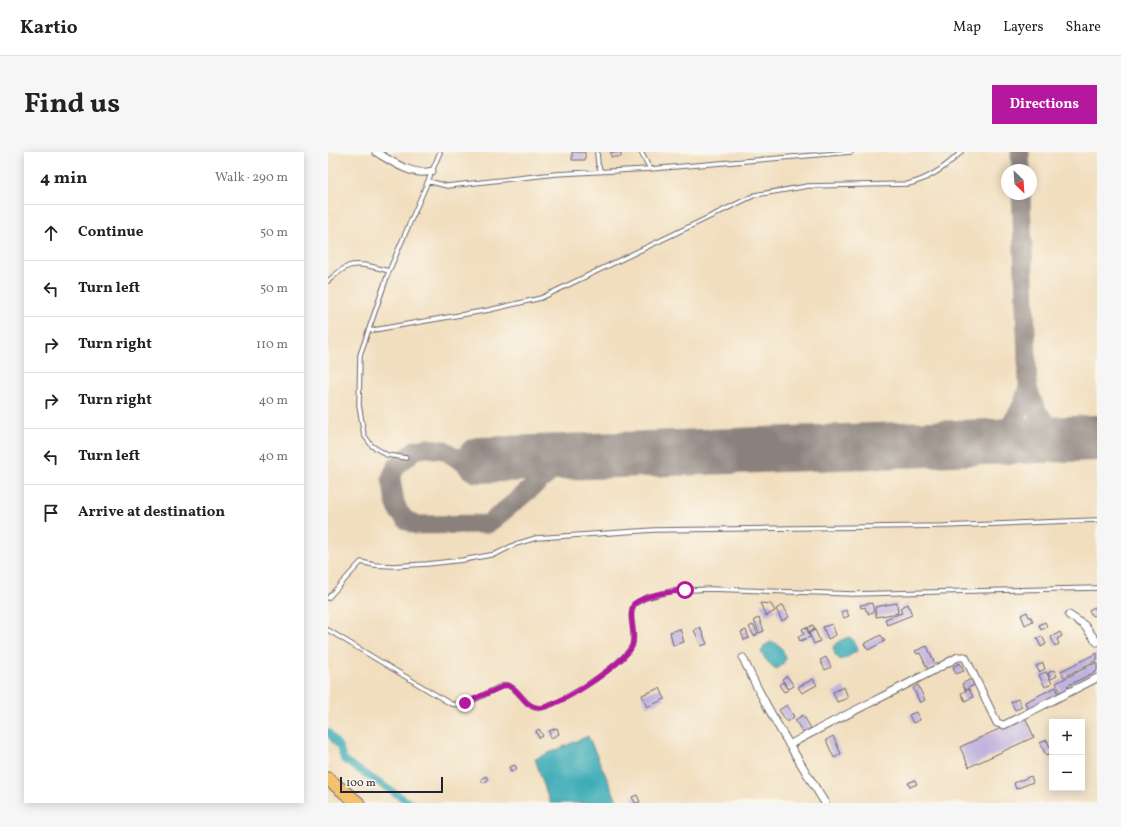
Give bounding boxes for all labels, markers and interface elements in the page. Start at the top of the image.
text: Kartio [20,15,78,41]
text: Map [953,18,981,37]
text: Layers [1003,18,1043,37]
text: Share [1065,18,1101,37]
text: Find us [24,85,120,124]
button: Directions [992,85,1097,124]
north arrow [1001,164,1037,200]
text: 4 min [40,167,87,190]
text: Walk · 290 m [215,169,288,187]
icon: ahead [40,222,62,244]
text: Continue [78,222,143,243]
text: 50 m [260,224,288,242]
icon: left [40,278,62,300]
text: Turn left [78,278,140,299]
text: 50 m [260,280,288,298]
icon: right [40,334,62,356]
text: Turn right [78,334,152,355]
text: 110 m [256,336,288,354]
icon: right [40,390,62,412]
text: Turn right [78,390,152,411]
text: 40 m [259,392,288,410]
icon: left [40,446,62,468]
text: Turn left [78,446,140,467]
text: 40 m [259,448,288,466]
icon: arrive [40,502,62,524]
text: Arrive at destination [78,502,225,523]
route start [676,581,694,599]
route end [456,694,474,712]
map controls [1049,719,1085,791]
button: + [1049,719,1085,755]
button: − [1049,755,1085,791]
scale bar [340,775,443,794]
text: 100 m [346,776,376,791]

